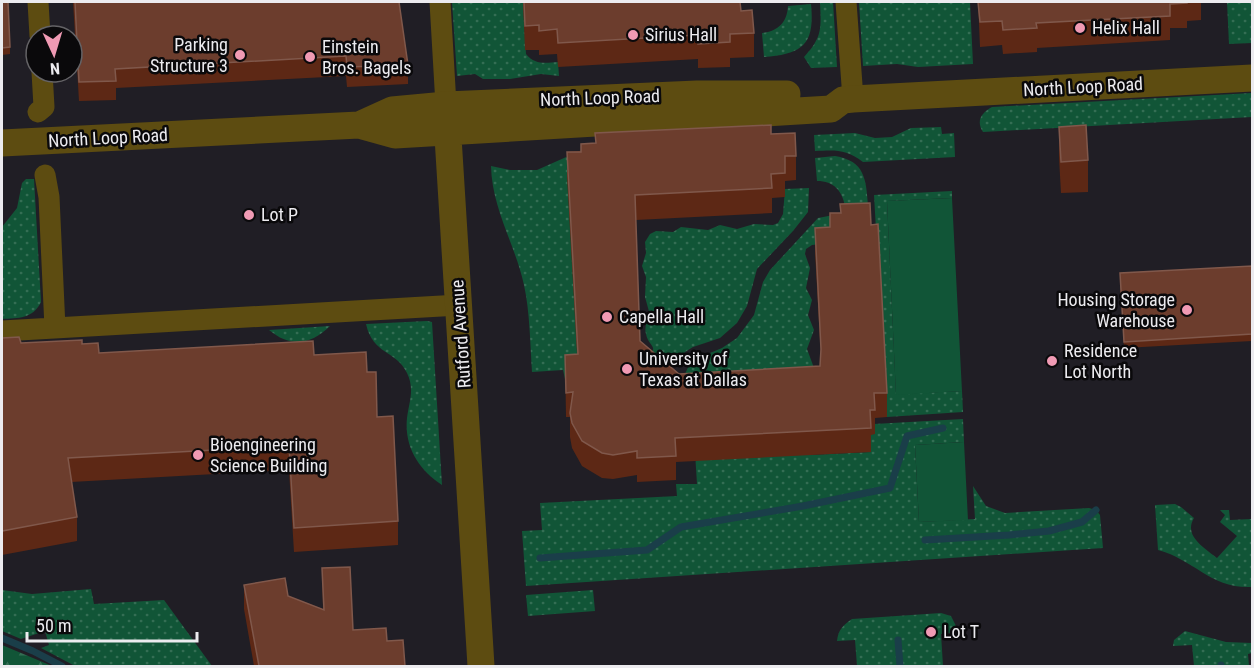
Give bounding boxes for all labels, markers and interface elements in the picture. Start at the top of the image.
place label: Helix Hall [1092,17,1160,38]
marker: Helix Hall [1073,21,1087,35]
north arrow [24,24,84,84]
place label: Sirius Hall [645,24,717,45]
marker: Sirius Hall [626,28,640,42]
place label: Parking Structure 3 [150,34,228,76]
place label: Einstein Bros. Bagels [322,36,411,78]
marker: Parking Structure 3 [233,48,247,62]
marker: Einstein Bros. Bagels [303,50,317,64]
text: N [49,59,61,78]
street label: North Loop Road [1022,73,1143,100]
street label: North Loop Road [540,85,660,110]
street label: North Loop Road [47,124,168,151]
place label: Lot P [261,204,298,225]
marker: Lot P [242,208,256,222]
street label: Rutford Avenue [446,279,475,389]
place label: Housing Storage Warehouse [1057,289,1175,331]
marker: Housing Storage Warehouse [1180,303,1194,317]
place label: Capella Hall [619,306,704,327]
marker: Capella Hall [600,310,614,324]
place label: Residence Lot North [1064,340,1137,382]
place label: University of Texas at Dallas [639,348,747,390]
marker: Residence Lot North [1045,354,1059,368]
marker: University of Texas at Dallas [620,362,634,376]
place label: Bioengineering Science Building [210,434,327,476]
marker: Bioengineering Science Building [191,448,205,462]
scale bar [27,605,196,643]
text: 50 m [36,615,71,636]
place label: Lot T [943,621,979,642]
marker: Lot T [924,625,938,639]

